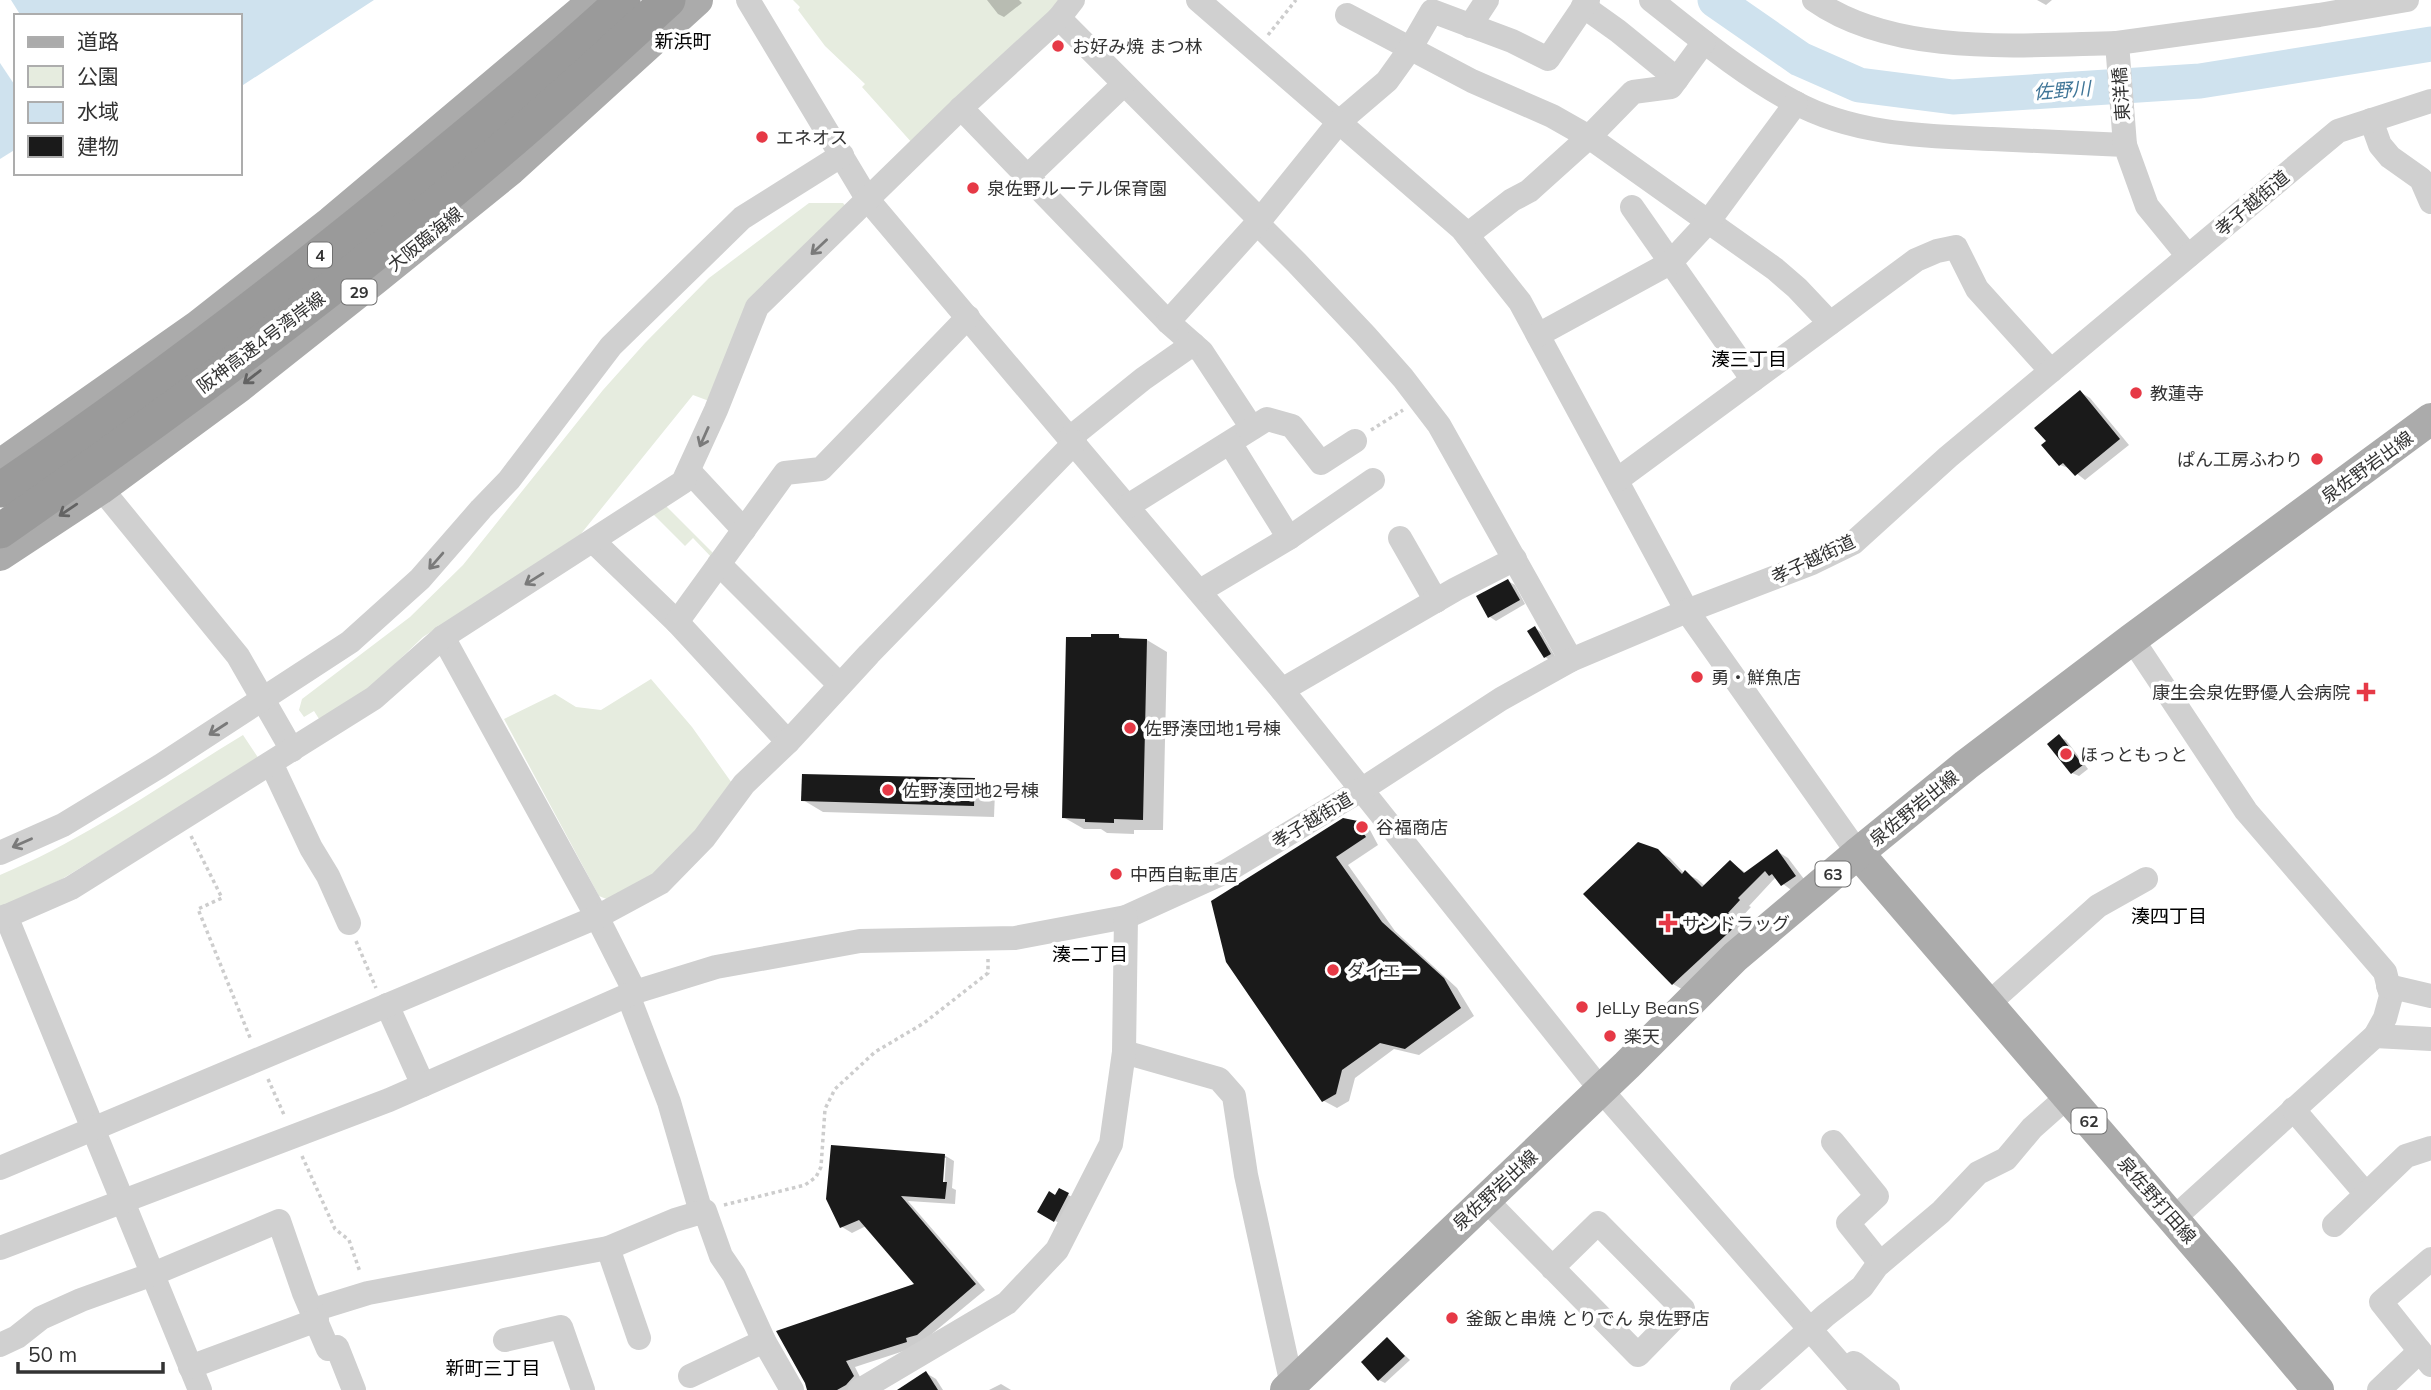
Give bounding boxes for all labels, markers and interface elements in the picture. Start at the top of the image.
legend [14,14,242,175]
text: 道路 [77,28,119,54]
district label: 新浜町 [654,29,712,53]
place label: お好み焼 まつ林 [1072,35,1203,58]
marker: お好み焼 まつ林 [1050,38,1066,54]
text: 公園 [77,63,119,89]
street label: 東洋橋 [2108,66,2134,122]
water label: 佐野川 [2033,76,2093,104]
text: 水域 [77,98,119,124]
place label: エネオス [776,126,848,149]
marker: エネオス [754,129,770,145]
text: 建物 [77,133,119,159]
street label: 孝子越街道 [2210,165,2294,241]
place label: 泉佐野ルーテル保育園 [987,177,1167,200]
marker: 泉佐野ルーテル保育園 [965,180,981,196]
street label: 大阪臨海線 [383,202,467,276]
one-way arrow [811,238,828,255]
road number: 4 [308,243,332,268]
road number: 29 [342,280,376,304]
street label: 阪神高速4号湾岸線 [192,286,330,398]
district label: 湊三丁目 [1711,347,1787,371]
one-way arrow [244,369,262,384]
place label: 教蓮寺 [2150,382,2204,405]
marker: 教蓮寺 [2128,385,2144,401]
one-way arrow [697,426,710,448]
street label: 泉佐野岩出線 [2317,426,2417,508]
place label: ぱん工房ふわり [2177,448,2303,471]
marker: ぱん工房ふわり [2309,451,2325,467]
one-way arrow [59,503,78,517]
street label: 孝子越街道 [1767,530,1859,588]
one-way arrow [428,552,444,570]
one-way arrow [524,573,544,587]
place label: 勇・鮮魚店 [1711,666,1801,689]
marker: 勇・鮮魚店 [1689,669,1705,685]
place label: 康生会泉佐野優人会病院 [2152,681,2350,704]
marker: 康生会泉佐野優人会病院 [2356,682,2376,702]
place label: 佐野湊団地1号棟 [1144,717,1281,740]
marker: 佐野湊団地1号棟 [1122,720,1138,736]
one-way arrow [208,722,228,736]
place label: ほっともっと [2080,743,2188,766]
marker: ほっともっと [2058,746,2074,762]
street label: 泉佐野岩出線 [1865,765,1963,851]
place label: 佐野湊団地2号棟 [902,779,1039,802]
marker: 佐野湊団地2号棟 [880,782,896,798]
street label: 孝子越街道 [1268,787,1356,853]
place label: 谷福商店 [1376,816,1448,839]
marker: 谷福商店 [1354,819,1370,835]
one-way arrow [11,837,33,850]
road number: 63 [1815,862,1850,887]
place label: 中西自転車店 [1130,863,1238,886]
marker: 中西自転車店 [1108,866,1124,882]
district label: 湊四丁目 [2131,904,2207,928]
place label: サンドラッグ [1682,912,1790,935]
marker: サンドラッグ [1660,915,1676,931]
district label: 湊二丁目 [1052,942,1128,966]
place label: ダイエー [1347,959,1419,982]
marker: ダイエー [1325,962,1341,978]
place label: JeLLy BeanS [1596,996,1699,1019]
marker: JeLLy BeanS [1574,999,1590,1015]
place label: 楽天 [1624,1025,1660,1048]
marker: 楽天 [1602,1028,1618,1044]
road number: 62 [2072,1108,2106,1134]
street label: 泉佐野岩出線 [1448,1145,1542,1235]
street label: 泉佐野打田線 [2113,1152,2201,1248]
place label: 釜飯と串焼 とりでん 泉佐野店 [1466,1307,1709,1330]
marker: 釜飯と串焼 とりでん 泉佐野店 [1444,1310,1460,1326]
scale bar [18,1330,163,1374]
text: 50 m [28,1341,77,1367]
district label: 新町三丁目 [445,1356,541,1380]

